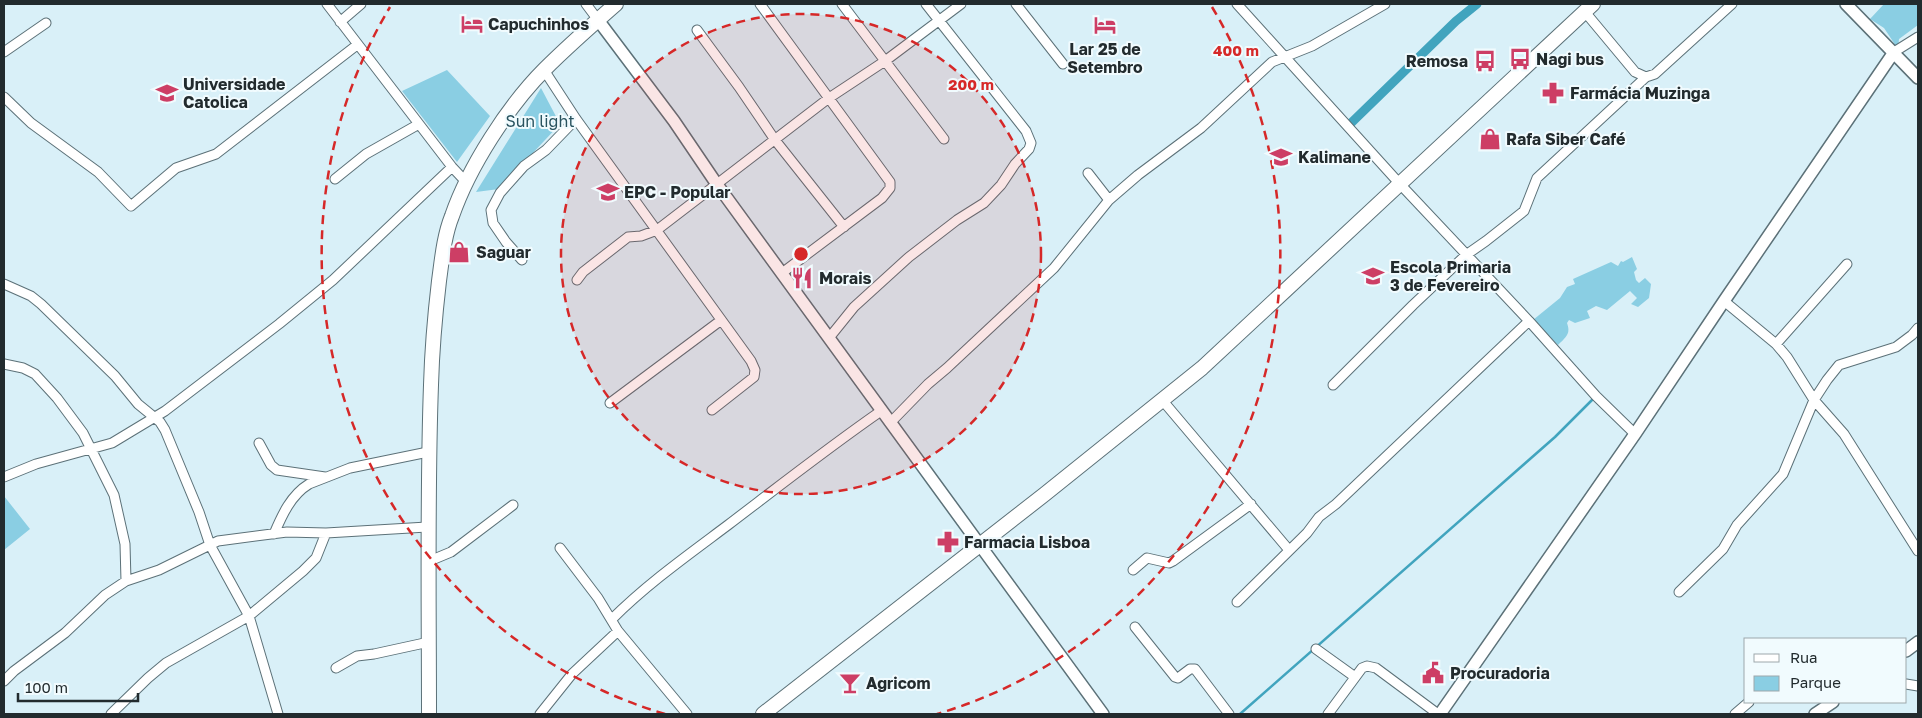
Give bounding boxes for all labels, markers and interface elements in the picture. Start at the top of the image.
hotel icon: Capuchinhos [459,11,485,37]
hotel icon: Lar 25 de Setembro [1092,12,1118,38]
place label: Capuchinhos [488,14,589,34]
place label: Lar 25 de Setembro [1067,39,1143,77]
text: 400 m [1213,41,1259,59]
bus stop icon: Nagi bus [1507,46,1533,72]
bus stop icon: Remosa [1472,48,1498,74]
place label: Nagi bus [1536,49,1604,69]
place label: Remosa [1406,51,1468,71]
place label: Universidade Catolica [183,74,285,112]
text: 200 m [948,75,994,93]
school or university icon: Universidade Catolica [154,80,180,106]
pharmacy icon: Farmácia Muzinga [1540,80,1566,106]
place label: Farmácia Muzinga [1570,83,1710,103]
park label: Sun light [505,111,575,131]
shop icon: Rafa Siber Café [1477,126,1503,152]
place label: Rafa Siber Café [1506,129,1625,149]
school or university icon: Kalimane [1268,144,1294,170]
place label: Kalimane [1298,147,1371,167]
school or university icon: EPC - Popular [595,179,621,205]
place label: EPC - Popular [624,182,731,202]
shop icon: Saguar [446,239,472,265]
place label: Saguar [476,242,531,262]
centre of rings [792,245,810,263]
place label: Escola Primaria 3 de Fevereiro [1390,257,1511,295]
school or university icon: Escola Primaria 3 de Fevereiro [1360,263,1386,289]
restaurant icon: Morais [789,265,815,291]
place label: Morais [819,268,872,288]
pharmacy icon: Farmacia Lisboa [935,529,961,555]
place label: Farmacia Lisboa [964,532,1090,552]
legend [1744,638,1907,703]
text: Rua [1790,648,1817,666]
public building icon: Procuradoria [1420,660,1446,686]
place label: Procuradoria [1450,663,1550,683]
scale bar [18,670,138,702]
bar icon: Agricom [837,670,863,696]
place label: Agricom [866,673,930,693]
text: Parque [1790,673,1841,691]
text: 100 m [25,678,68,696]

